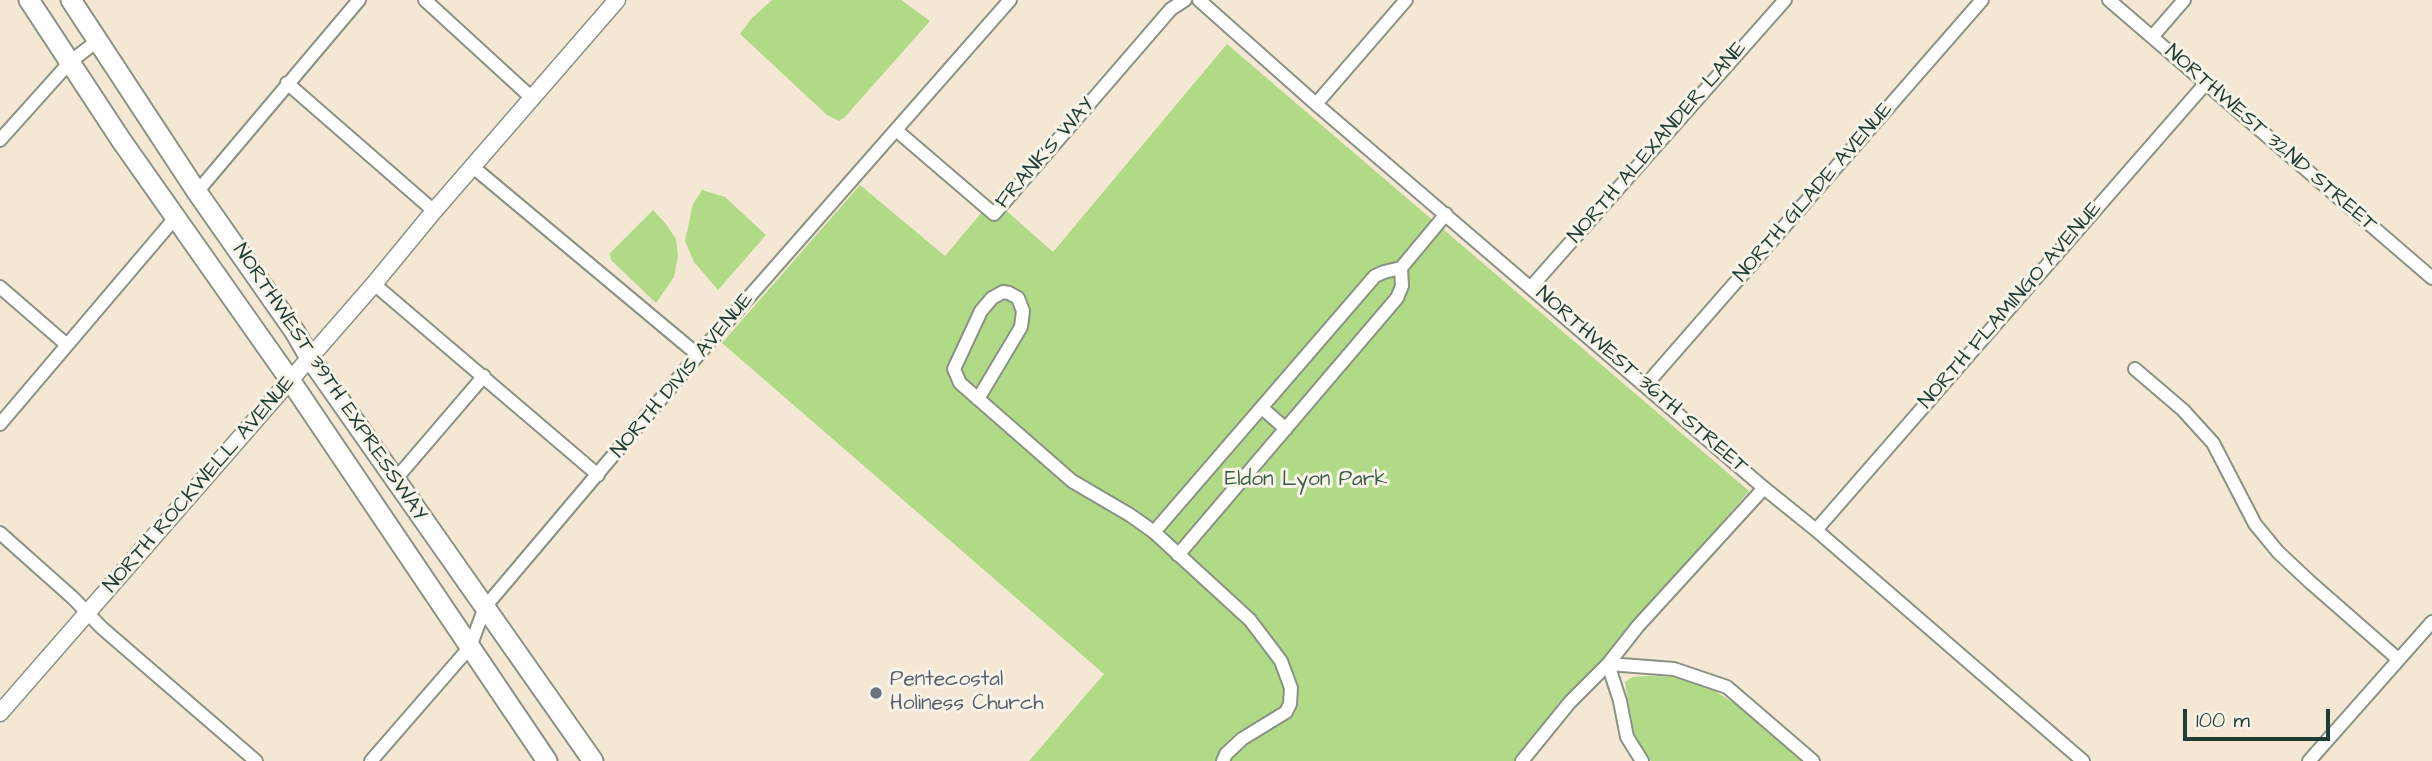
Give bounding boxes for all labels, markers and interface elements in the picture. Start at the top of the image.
street label: NORTH ALEXANDER LANE [1564,37,1752,249]
street label: NORTHWEST 32ND STREET [2159,40,2381,238]
street label: FRANK'S WAY [991,93,1101,215]
street label: NORTH GLADE AVENUE [1729,98,1899,288]
street label: NORTH FLAMINGO AVENUE [1914,197,2108,415]
street label: NORTHWEST 39TH EXPRESSWAY [227,239,431,527]
street label: NORTHWEST 36TH STREET [1530,282,1752,480]
street label: NORTH DIVIS AVENUE [607,288,759,464]
street label: NORTH ROCKWELL AVENUE [99,371,301,599]
park label: Eldon Lyon Park [1225,468,1387,494]
place label: Pentecostal Holiness Church [890,668,1044,718]
marker: Pentecostal Holiness Church [868,685,884,701]
scale bar [2187,694,2334,738]
text: 100 m [2196,706,2250,735]

